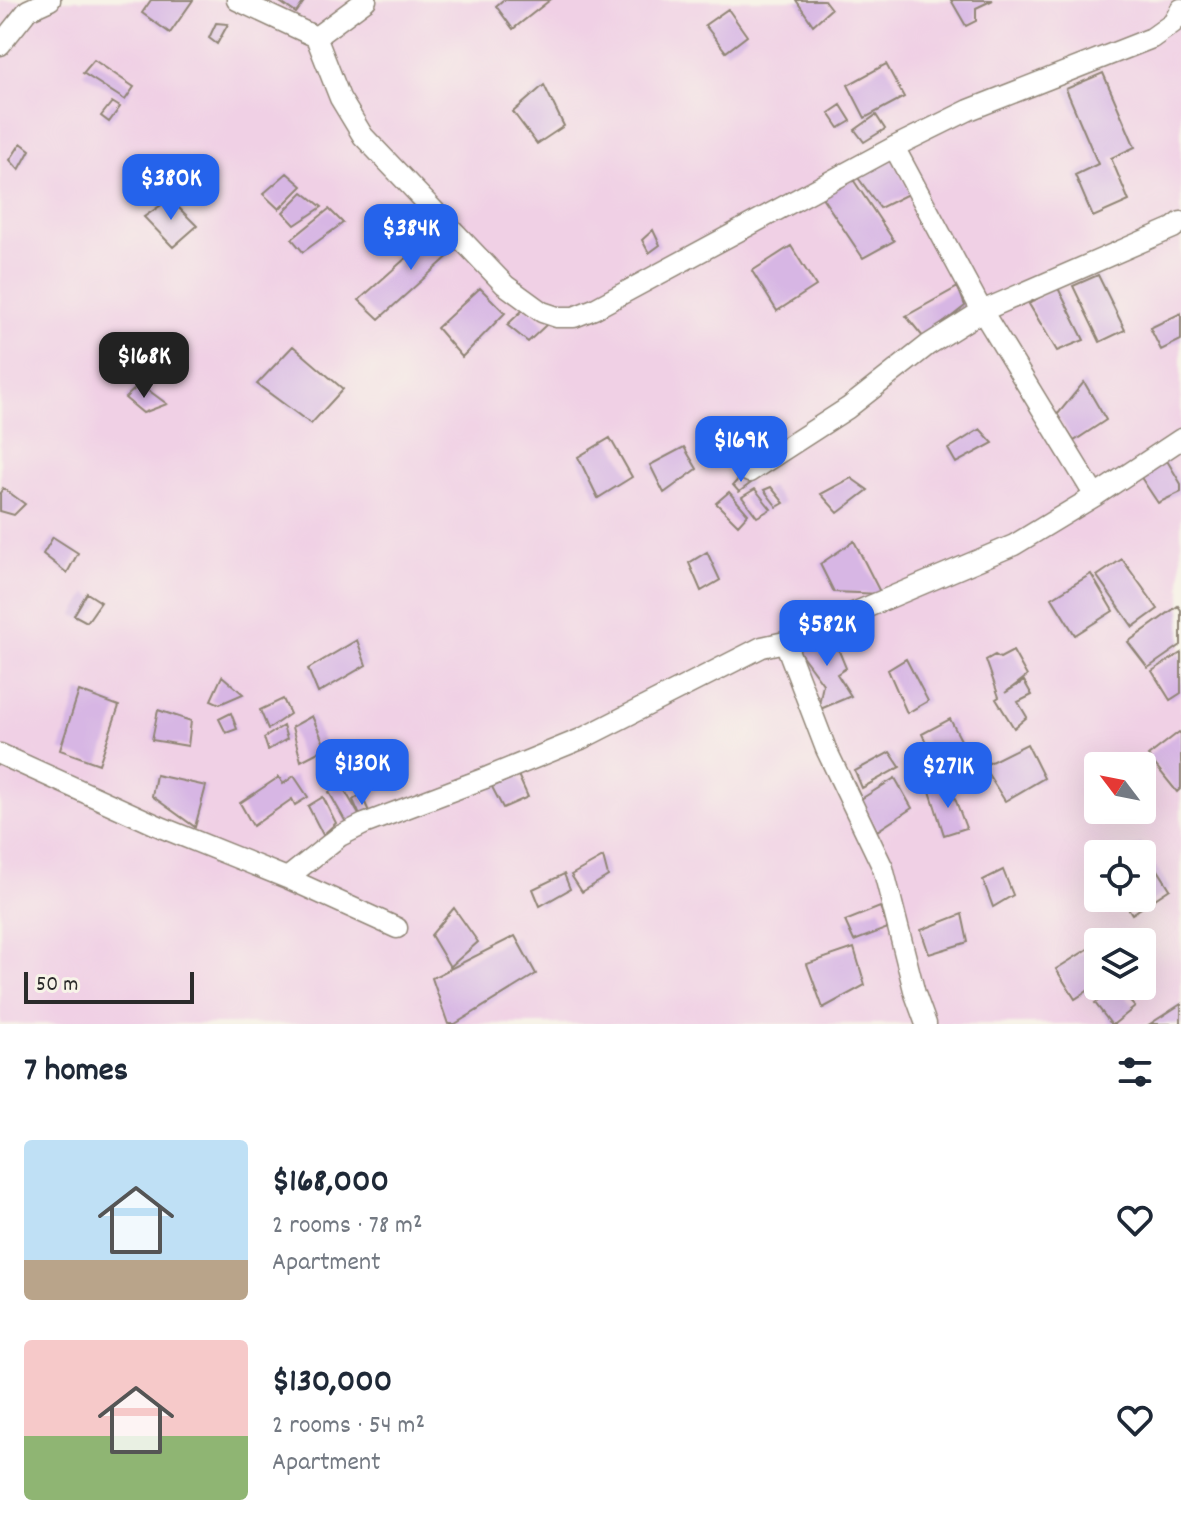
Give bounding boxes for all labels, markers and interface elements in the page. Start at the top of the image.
pin: $380K [115,154,227,222]
text: $380K [140,161,202,198]
pin: $384K [355,204,467,272]
text: $384K [382,211,440,248]
pin: $168K [88,332,200,400]
text: $168K [117,339,171,376]
pin: $169K [685,416,797,484]
text: $169K [713,423,769,460]
pin: $582K [771,600,883,668]
text: $582K [797,607,857,644]
pin: $130K [306,739,418,807]
pin: $271K [892,742,1004,810]
text: $130K [334,746,390,783]
text: $271K [922,749,974,786]
north arrow [1084,752,1156,824]
map controls [1084,752,1156,1000]
button: locate [1084,840,1156,912]
button: layers [1084,928,1156,1000]
scale bar [24,968,194,1004]
text: 50 m [36,970,78,1001]
text: 7 homes [24,1048,128,1097]
icon: filters [1113,1050,1157,1094]
text: $168,000 [272,1159,389,1208]
icon: home [88,1172,184,1268]
icon: heart [1113,1198,1157,1242]
text: 2 rooms · 78 m² [272,1208,422,1245]
text: Apartment [272,1245,381,1282]
text: $130,000 [272,1359,392,1408]
icon: home [88,1372,184,1468]
icon: heart [1113,1398,1157,1442]
text: 2 rooms · 54 m² [272,1408,425,1445]
text: Apartment [272,1445,381,1482]

